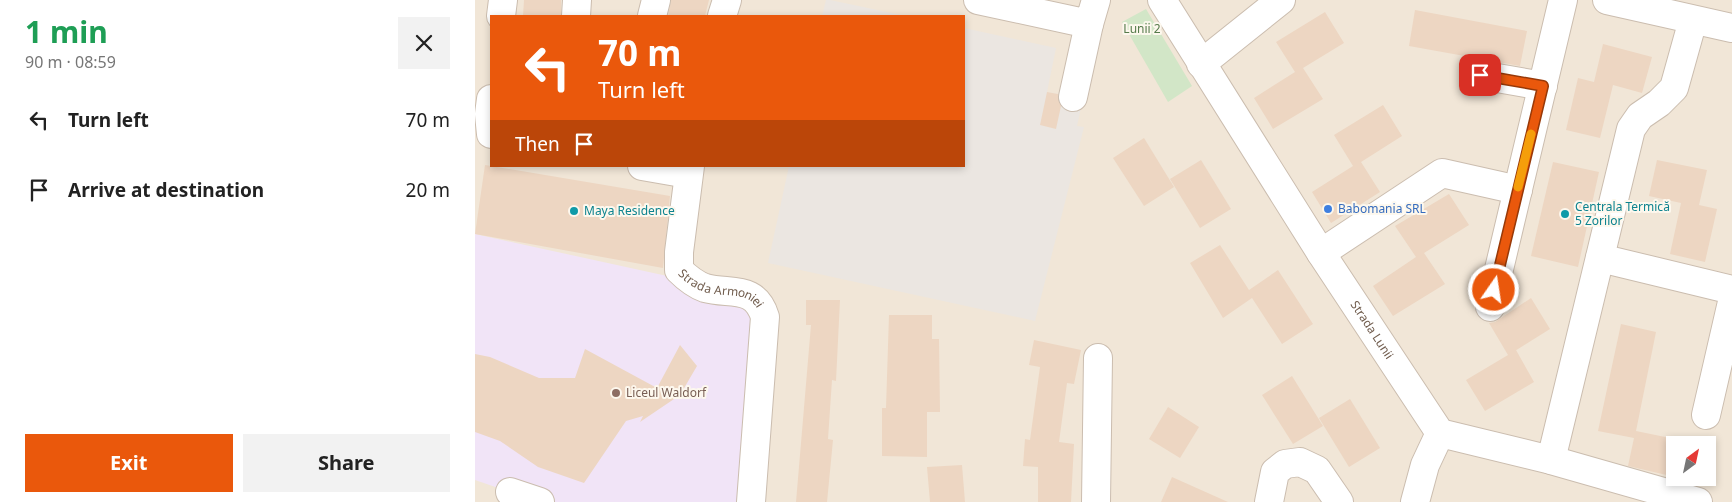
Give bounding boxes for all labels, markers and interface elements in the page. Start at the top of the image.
text: 1 min [25,11,108,52]
button: close [398,17,450,69]
park label: Lunii 2 [1123,20,1161,37]
text: 70 m [598,29,681,76]
icon: left [515,35,580,100]
text: 90 m · 08:59 [25,51,116,73]
pin [1459,54,1501,96]
icon: arrive [1466,61,1494,89]
text: Turn left [598,74,685,104]
icon: left [25,106,53,134]
text: Turn left [68,107,149,133]
text: 70 m [406,107,450,133]
icon: arrive [570,130,598,158]
text: Then [515,131,560,157]
icon: arrive [25,176,53,204]
text: Arrive at destination [68,177,264,203]
text: 20 m [406,177,450,203]
place label: Centrala Termică 5 Zorilor [1575,198,1670,229]
place label: Babomania SRL [1338,200,1426,217]
place label: Maya Residence [584,202,675,219]
marker: Babomania SRL [1322,203,1334,215]
marker: Maya Residence [568,205,580,217]
marker: Centrala Termică 5 Zorilor [1559,208,1571,220]
position arrow [1467,263,1519,315]
street label: Strada Armoniei [675,265,768,311]
street label: Strada Lunii [1347,297,1398,362]
place label: Liceul Waldorf [626,384,707,401]
marker: Liceul Waldorf [610,387,622,399]
button: Exit [25,434,233,492]
button: Share [243,434,450,492]
north arrow [1666,436,1716,486]
map controls [1666,436,1716,486]

